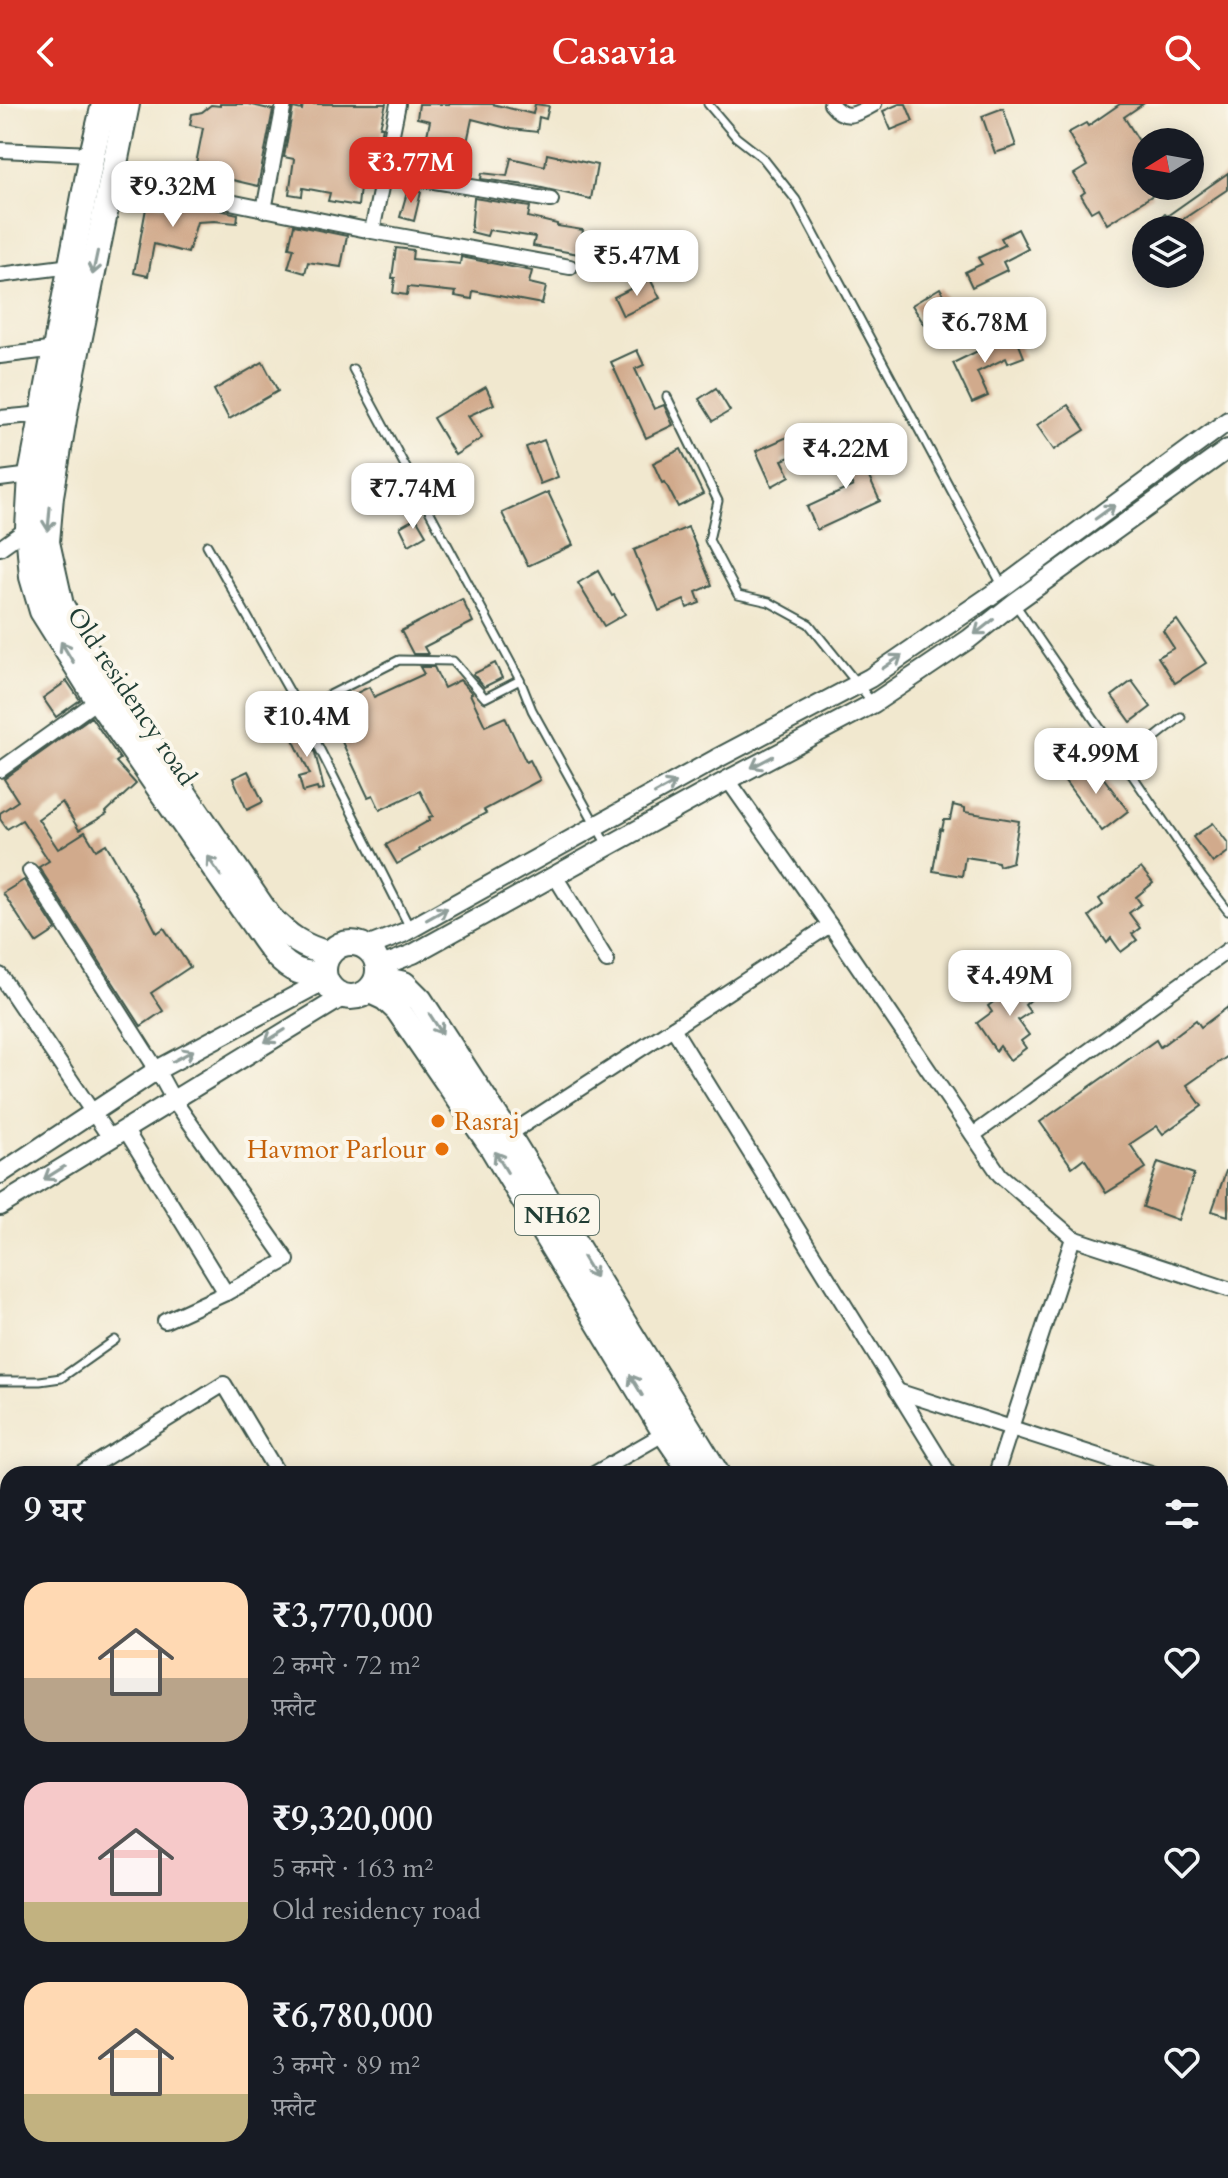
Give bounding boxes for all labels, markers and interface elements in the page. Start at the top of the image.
text: Casavia [551,28,677,77]
icon: back [24,30,68,74]
icon: search [1160,30,1204,74]
north arrow [1132,128,1204,200]
map controls [1132,128,1204,288]
pin: ₹3.77M [346,137,476,205]
text: ₹3.77M [367,145,455,180]
pin: ₹9.32M [108,161,238,229]
text: ₹9.32M [129,169,217,204]
button: layers [1132,216,1204,288]
pin: ₹5.47M [572,230,702,298]
text: ₹5.47M [593,238,681,273]
one-way arrow [87,250,102,275]
pin: ₹6.78M [920,297,1050,365]
text: ₹6.78M [941,305,1029,340]
pin: ₹4.22M [781,423,911,491]
text: ₹4.22M [802,431,890,466]
pin: ₹7.74M [348,463,478,531]
text: ₹7.74M [369,471,457,506]
one-way arrow [1093,504,1115,521]
one-way arrow [42,505,57,532]
street label: Old residency road [59,600,205,793]
one-way arrow [974,618,995,636]
one-way arrow [59,641,75,664]
one-way arrow [881,654,903,670]
pin: ₹10.4M [242,691,372,759]
text: ₹10.4M [263,699,351,734]
pin: ₹4.99M [1031,728,1161,796]
text: ₹4.99M [1052,736,1140,771]
one-way arrow [751,754,775,770]
one-way arrow [653,780,676,796]
one-way arrow [206,856,222,878]
one-way arrow [425,905,449,921]
pin: ₹4.49M [945,950,1075,1018]
text: ₹4.49M [966,958,1054,993]
one-way arrow [427,1012,444,1034]
one-way arrow [264,1028,287,1044]
one-way arrow [171,1048,194,1064]
place label: Rasraj [454,1104,520,1139]
marker: Rasraj [429,1112,447,1130]
place label: Havmor Parlour [247,1132,427,1167]
marker: Havmor Parlour [433,1140,451,1158]
one-way arrow [493,1151,509,1174]
one-way arrow [43,1165,66,1181]
road number: NH62 [515,1195,599,1235]
one-way arrow [582,1255,598,1278]
one-way arrow [628,1374,644,1397]
text: 9 घर [24,1487,84,1533]
icon: filters [1160,1492,1204,1536]
text: ₹3,770,000 [272,1593,433,1639]
icon: home [88,1614,184,1710]
icon: heart [1160,1640,1204,1684]
text: 2 कमरे · 72 m² [272,1648,420,1683]
text: फ़्लैट [272,1690,315,1725]
text: ₹9,320,000 [272,1796,433,1842]
icon: home [88,1814,184,1910]
icon: heart [1160,1840,1204,1884]
text: 5 कमरे · 163 m² [272,1851,433,1886]
text: Old residency road [272,1893,481,1928]
text: ₹6,780,000 [272,1993,433,2039]
icon: home [88,2014,184,2110]
icon: heart [1160,2040,1204,2084]
text: 3 कमरे · 89 m² [272,2048,420,2083]
text: फ़्लैट [272,2090,315,2125]

